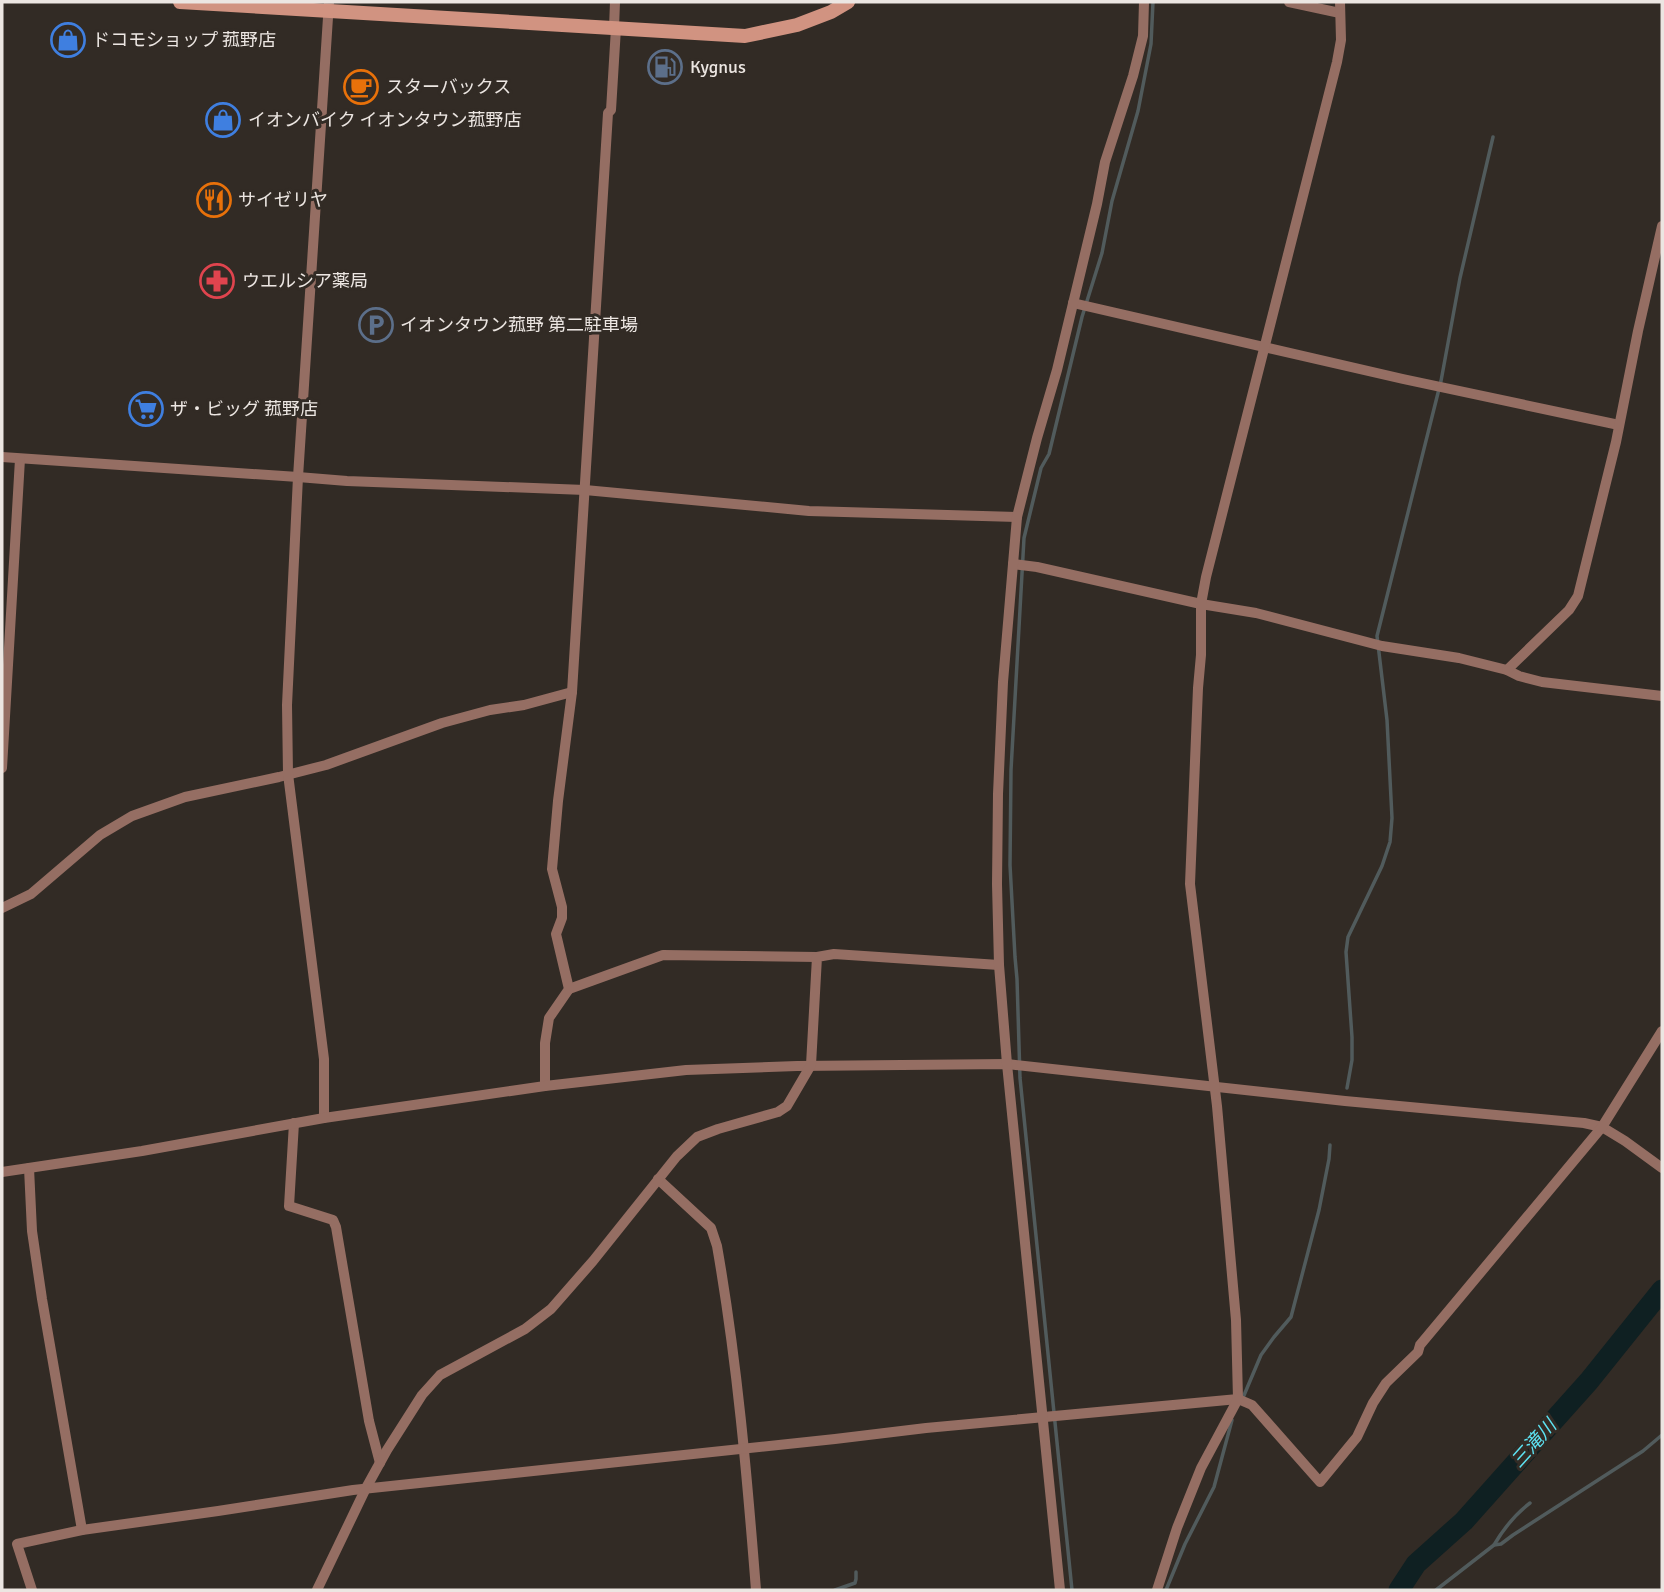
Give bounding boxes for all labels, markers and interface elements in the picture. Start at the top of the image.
shop icon: ドコモショップ 菰野店 [49,21,87,59]
place label: ドコモショップ 菰野店 [92,29,276,51]
fuel station icon: Kygnus [646,48,684,86]
place label: Kygnus [690,56,746,78]
cafe icon: スターバックス [342,68,380,106]
place label: スターバックス [386,76,511,98]
shop icon: イオンバイク イオンタウン菰野店 [204,101,242,139]
place label: イオンバイク イオンタウン菰野店 [248,109,522,131]
restaurant icon: サイゼリヤ [195,181,233,219]
place label: サイゼリヤ [238,189,328,211]
pharmacy icon: ウエルシア薬局 [198,262,236,300]
place label: ウエルシア薬局 [242,270,368,292]
parking icon: イオンタウン菰野 第二駐車場 [357,306,395,344]
place label: イオンタウン菰野 第二駐車場 [400,314,638,336]
supermarket icon: ザ・ビッグ 菰野店 [127,390,165,428]
place label: ザ・ビッグ 菰野店 [170,398,318,420]
water label: 三滝川 [1506,1413,1563,1473]

